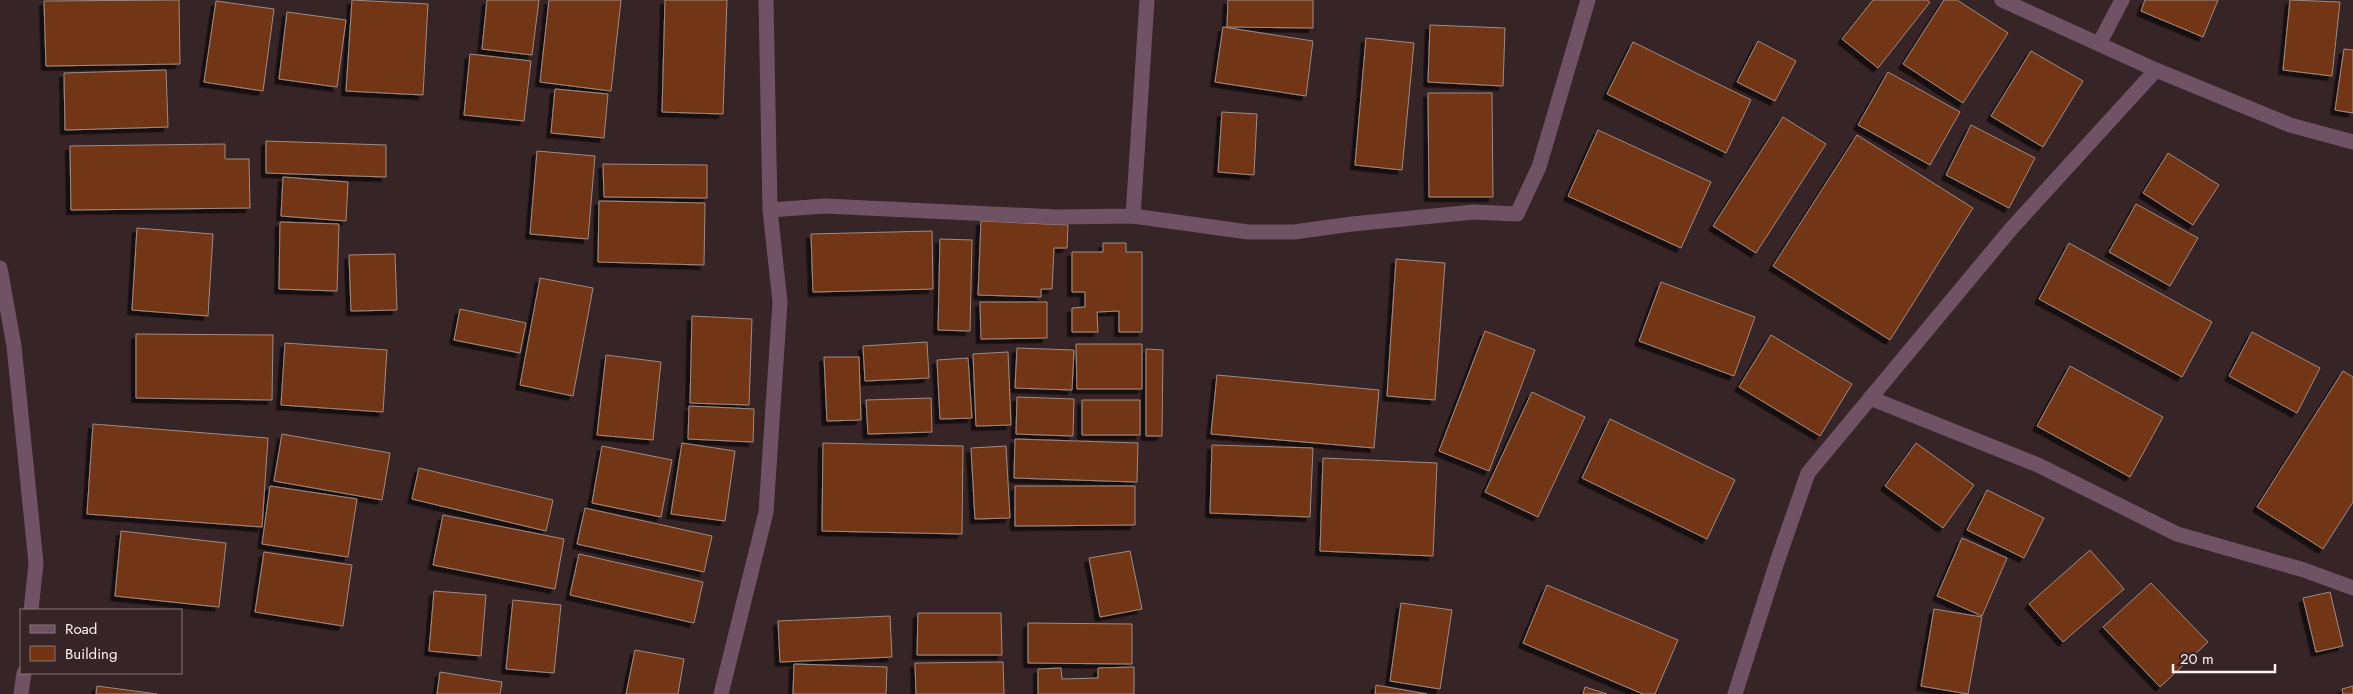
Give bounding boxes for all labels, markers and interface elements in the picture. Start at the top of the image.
legend [20,609,182,674]
text: Road [65,618,97,640]
scale bar [2173,642,2276,674]
text: Building [65,643,117,665]
text: 20 m [2180,648,2214,670]

